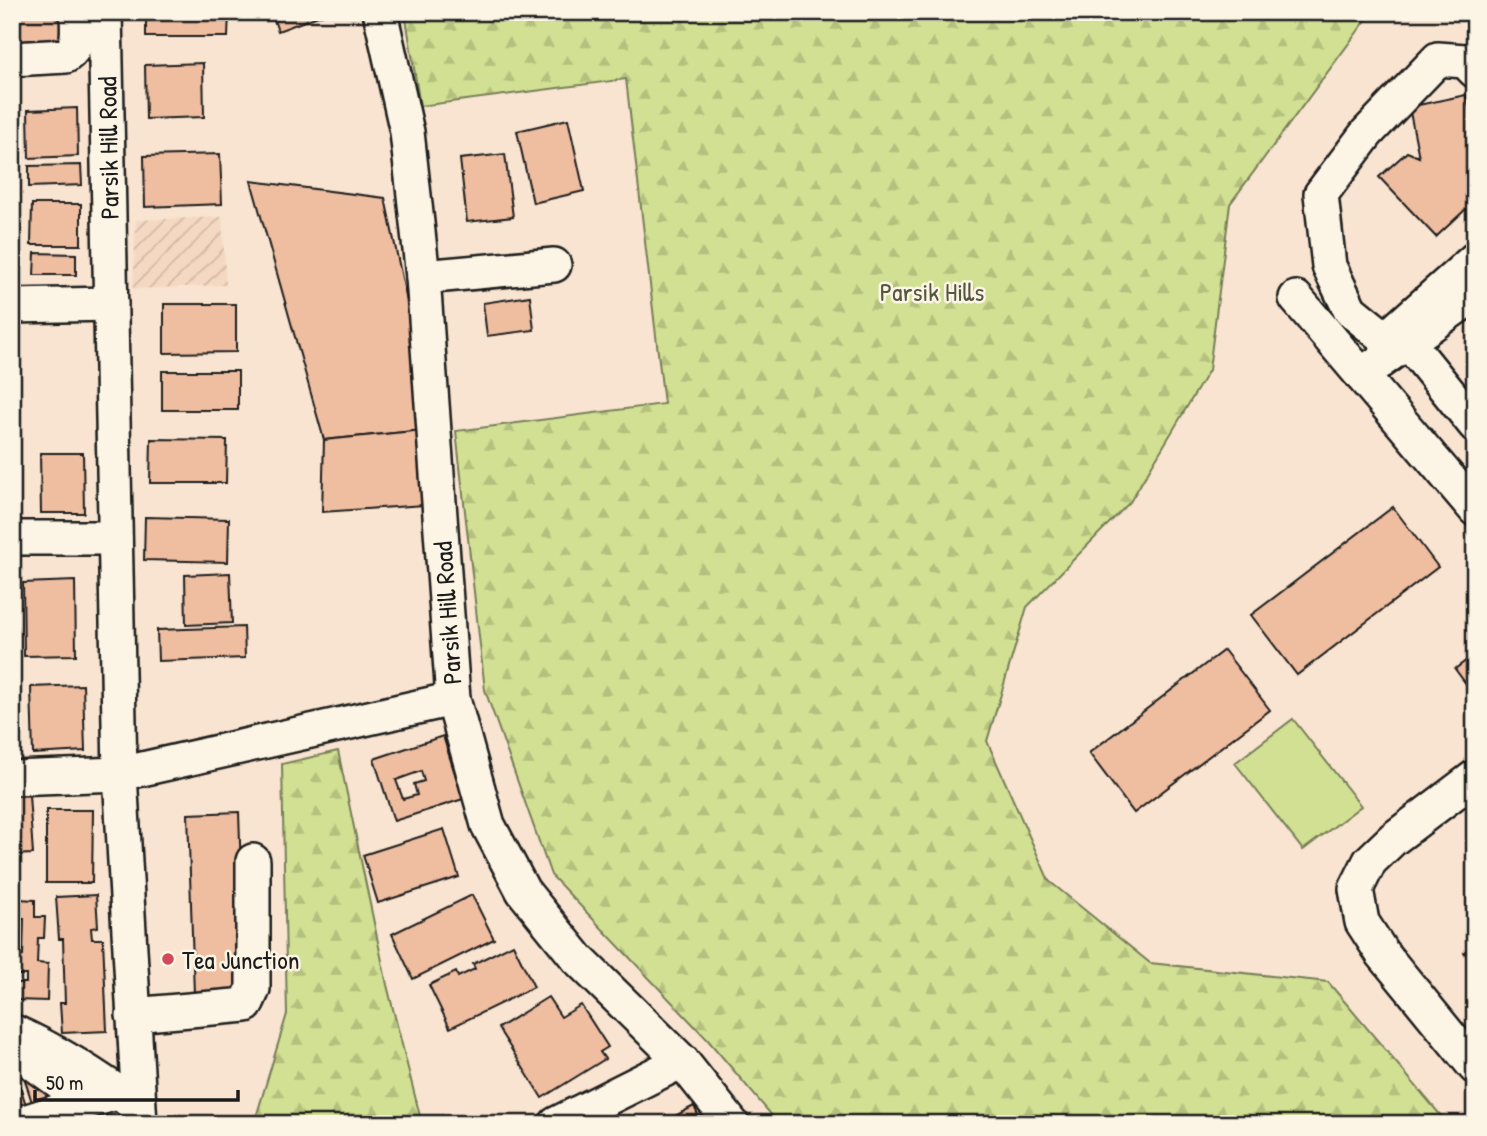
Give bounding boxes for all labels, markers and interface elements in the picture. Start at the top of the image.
street label: Parsik Hill Road [89,76,127,220]
park label: Parsik Hills [880,274,984,309]
street label: Parsik Hill Road [425,540,469,686]
place label: Tea Junction [182,942,300,977]
marker: Tea Junction [160,951,176,967]
scale bar [35,1059,238,1103]
text: 50 m [46,1068,83,1097]

